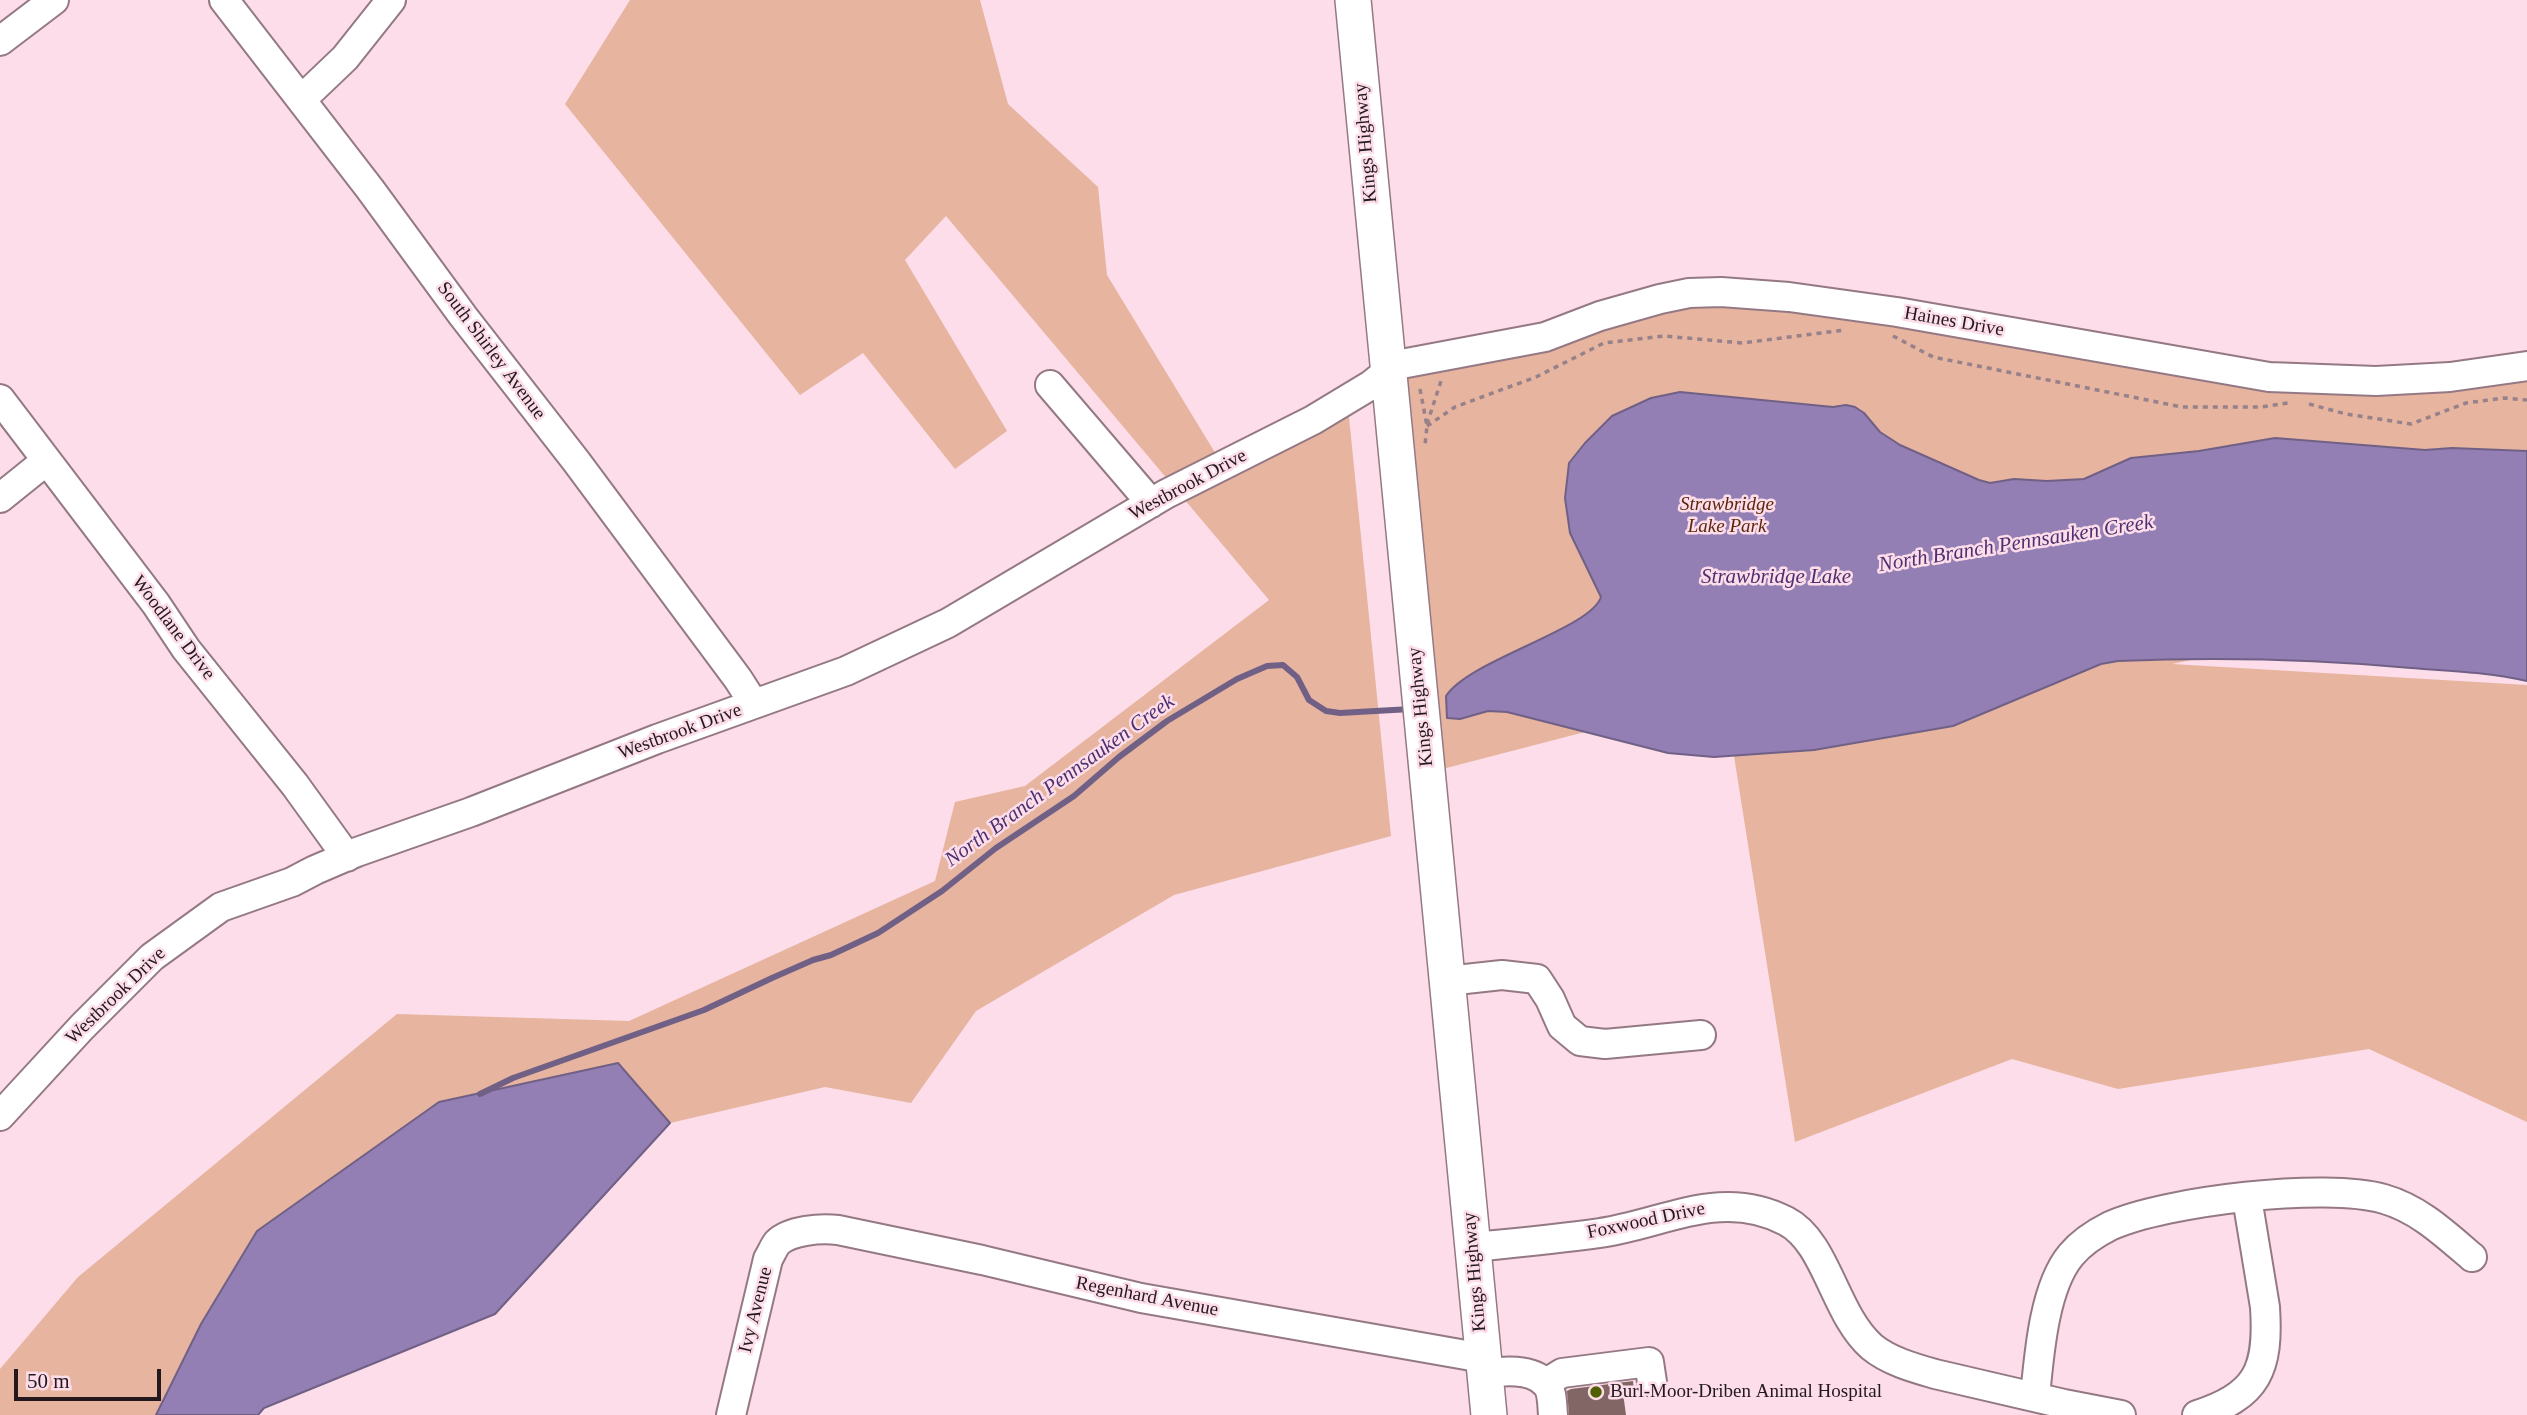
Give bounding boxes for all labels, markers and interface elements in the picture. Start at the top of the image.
street label: Kings Highway [1349,82,1383,204]
street label: South Shirley Avenue [432,278,550,424]
street label: Haines Drive [1902,302,2006,342]
street label: Westbrook Drive [1125,444,1251,526]
park label: Strawbridge Lake Park [1680,494,1774,538]
water label: North Branch Pennsauken Creek [1877,510,2155,578]
water label: Strawbridge Lake [1701,564,1851,590]
street label: Woodlane Drive [126,571,220,685]
street label: Kings Highway [1403,646,1439,768]
water label: North Branch Pennsauken Creek [940,689,1180,873]
street label: Westbrook Drive [615,699,745,765]
street label: Westbrook Drive [61,943,171,1049]
street label: Foxwood Drive [1585,1197,1707,1245]
street label: Kings Highway [1458,1211,1492,1333]
street label: Ivy Avenue [734,1265,778,1355]
street label: Regenhard Avenue [1074,1272,1220,1322]
scale bar [18,1356,164,1400]
text: 50 m [27,1369,70,1393]
place label: Burl-Moor-Driben Animal Hospital [1610,1381,1882,1403]
marker: Burl-Moor-Driben Animal Hospital [1588,1384,1604,1400]

